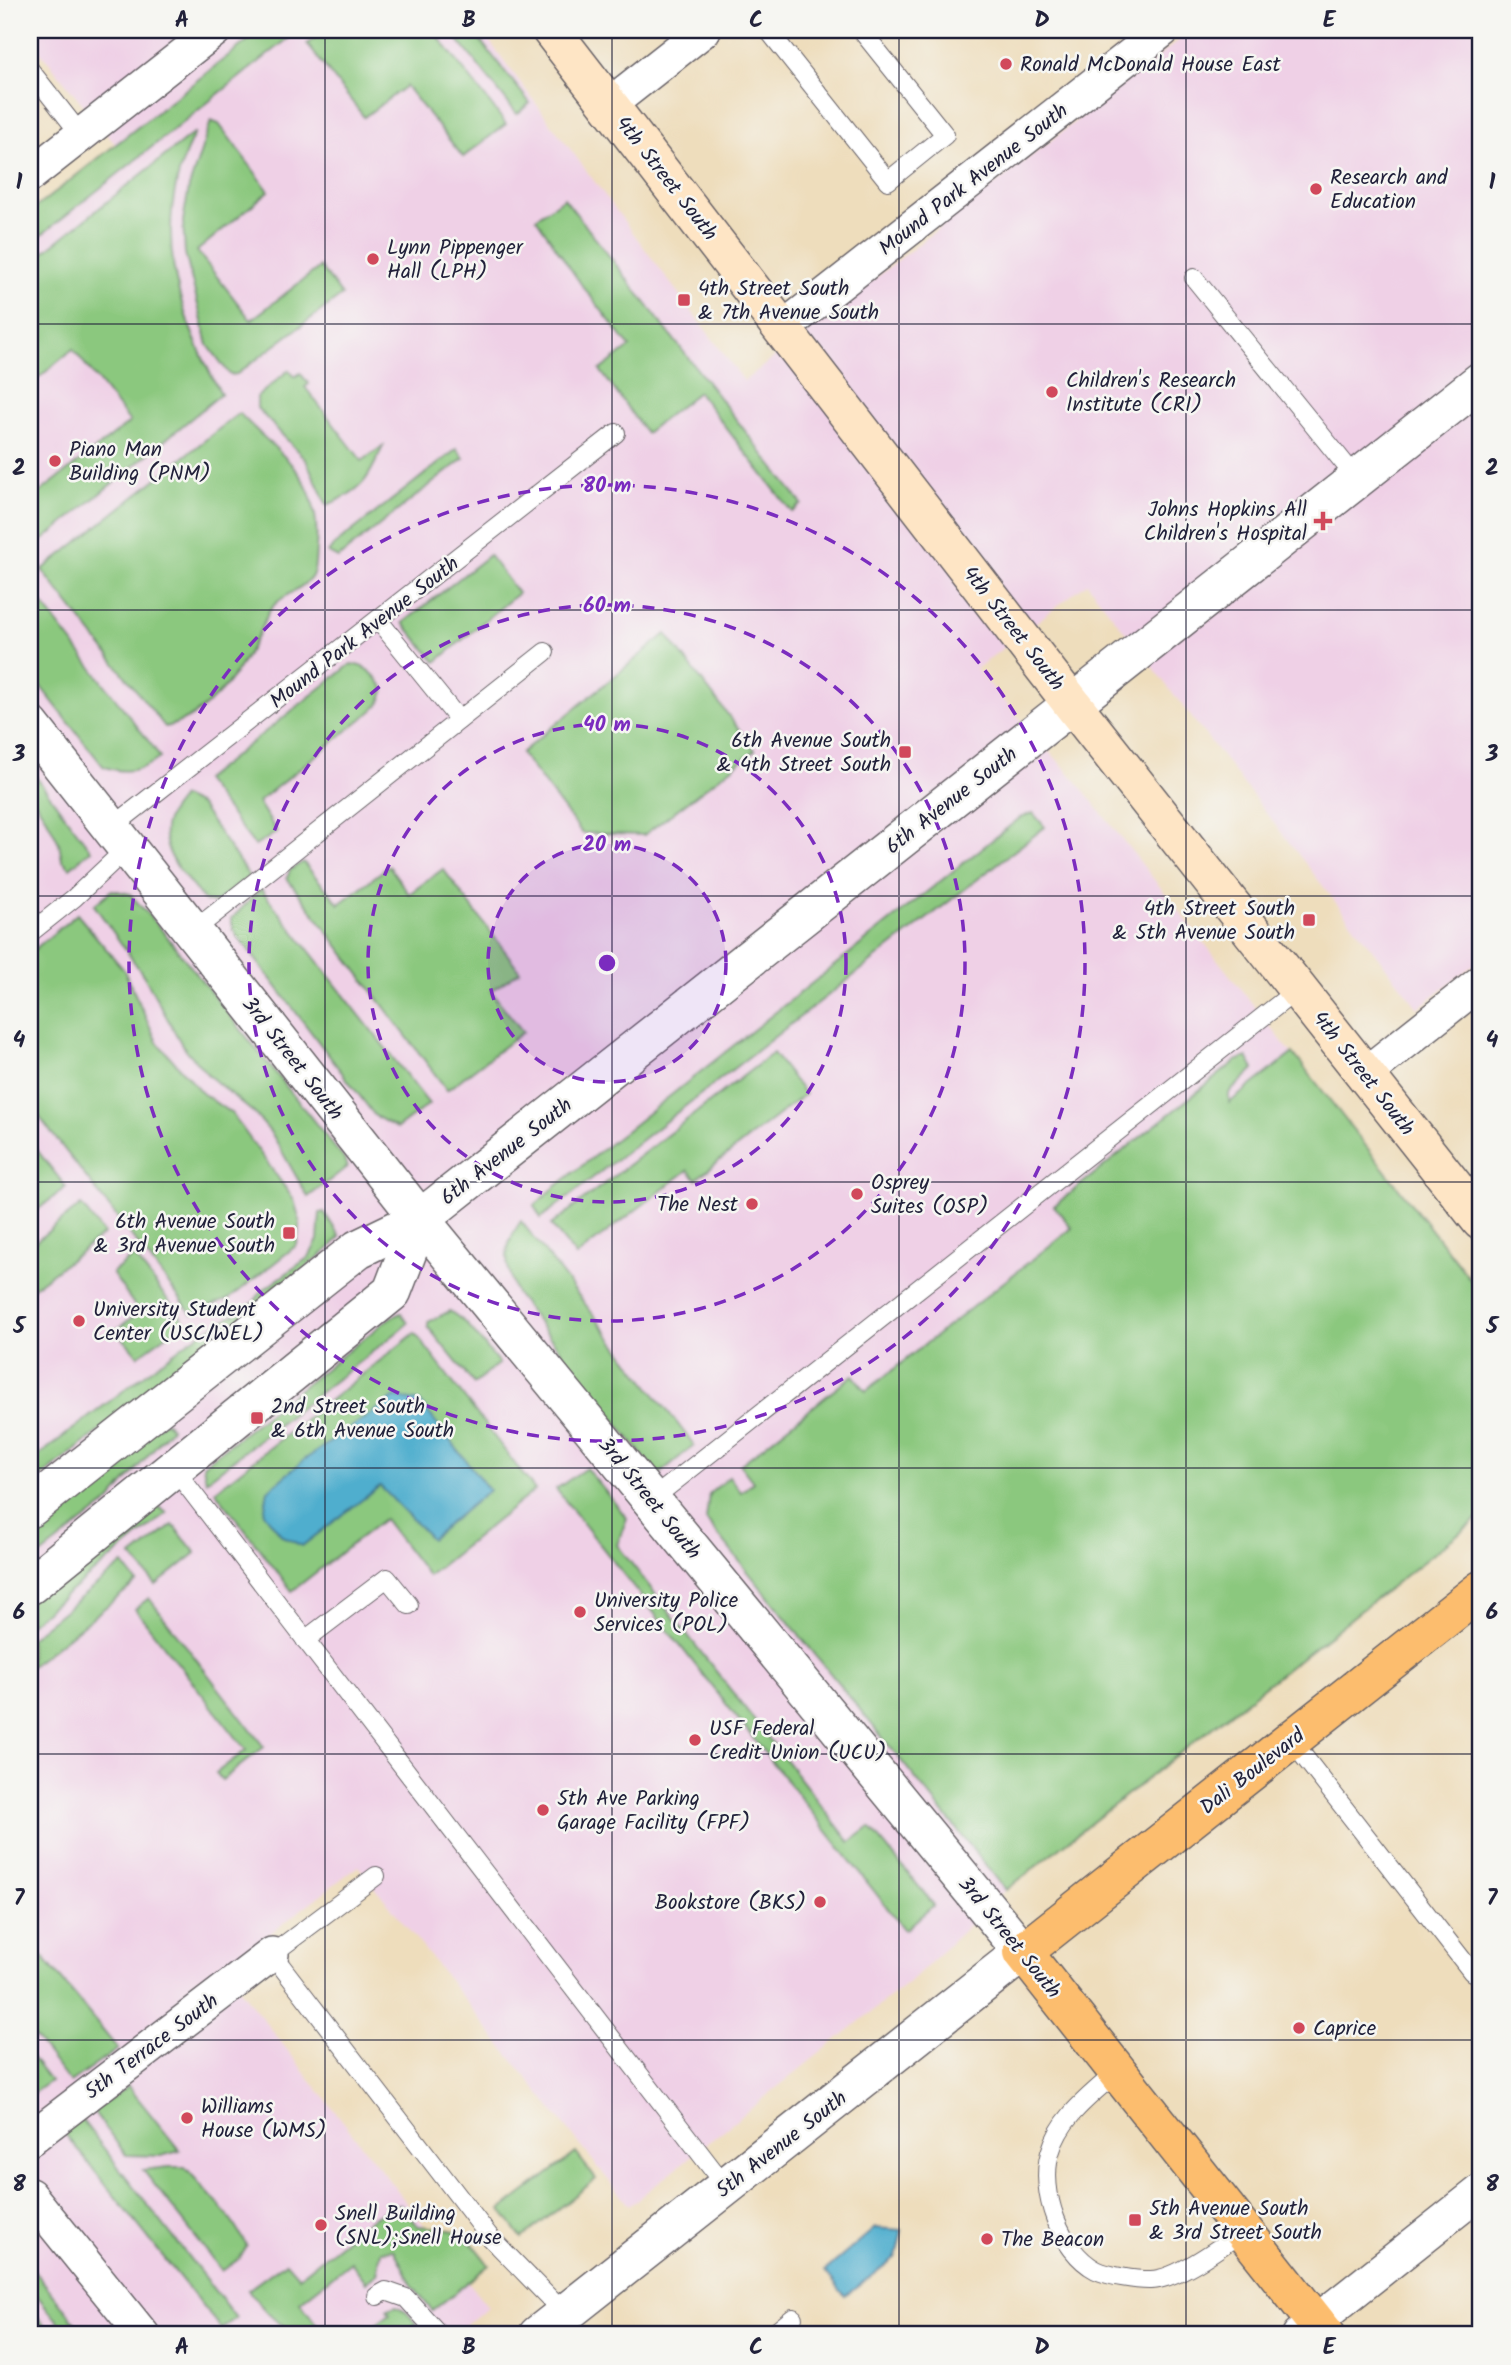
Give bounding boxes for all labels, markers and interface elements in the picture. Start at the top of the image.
text: A [175,3,189,39]
text: B [462,3,476,39]
text: C [749,3,763,39]
text: D [1034,3,1050,39]
text: E [1323,3,1337,39]
place label: Ronald McDonald House East [1020,49,1282,82]
marker: Ronald McDonald House East [998,56,1014,72]
street label: Mound Park Avenue South [872,95,1076,265]
street label: 4th Street South [606,109,725,249]
place label: Research and Education [1330,162,1448,219]
text: 1 [16,165,23,201]
text: 1 [1489,165,1496,201]
marker: Research and Education [1308,181,1324,197]
place label: Lynn Pippenger Hall (LPH) [387,232,524,289]
marker: Lynn Pippenger Hall (LPH) [365,251,381,267]
place label: 4th Street South & 7th Avenue South [698,273,879,330]
marker: 4th Street South & 7th Avenue South [676,292,692,308]
place label: Children's Research Institute (CRI) [1066,365,1236,422]
marker: Children's Research Institute (CRI) [1044,384,1060,400]
place label: Piano Man Building (PNM) [69,434,211,491]
text: 2 [12,451,26,487]
text: 2 [1485,451,1499,487]
marker: Piano Man Building (PNM) [47,453,63,469]
text: 80 m [583,470,631,503]
place label: Johns Hopkins All Children's Hospital [1144,494,1307,551]
marker: Johns Hopkins All Children's Hospital [1313,511,1333,531]
street label: Mound Park Avenue South [263,548,467,718]
street label: 4th Street South [953,559,1072,699]
text: 60 m [583,590,631,623]
text: 40 m [583,709,631,742]
place label: 6th Avenue South & 4th Street South [717,725,891,782]
text: 3 [12,737,26,773]
text: 3 [1485,737,1499,773]
street label: 6th Avenue South [879,739,1025,863]
marker: 6th Avenue South & 4th Street South [897,744,913,760]
text: 20 m [583,829,631,862]
place label: 4th Street South & 5th Avenue South [1112,893,1295,950]
marker: 4th Street South & 5th Avenue South [1301,912,1317,928]
centre of rings [595,951,619,975]
street label: 3rd Street South [233,990,351,1128]
street label: 4th Street South [1303,1004,1422,1144]
text: 4 [13,1023,26,1059]
text: 4 [1486,1023,1499,1059]
street label: 6th Avenue South [434,1090,580,1214]
place label: Osprey Suites (OSP) [871,1167,988,1224]
marker: Osprey Suites (OSP) [849,1186,865,1202]
place label: The Nest [657,1189,739,1222]
marker: The Nest [744,1196,760,1212]
place label: 6th Avenue South & 3rd Avenue South [94,1206,275,1263]
marker: 6th Avenue South & 3rd Avenue South [281,1225,297,1241]
place label: University Student Center (USC/WEL) [93,1294,264,1351]
text: 5 [12,1309,27,1345]
text: 5 [1485,1309,1500,1345]
marker: University Student Center (USC/WEL) [71,1313,87,1329]
place label: 2nd Street South & 6th Avenue South [271,1391,454,1448]
marker: 2nd Street South & 6th Avenue South [249,1410,265,1426]
street label: 3rd Street South [589,1430,709,1567]
place label: University Police Services (POL) [594,1585,739,1642]
text: 6 [13,1595,25,1631]
text: 6 [1486,1595,1498,1631]
marker: University Police Services (POL) [572,1604,588,1620]
place label: USF Federal Credit Union (UCU) [709,1713,886,1770]
street label: Dali Boulevard [1193,1720,1313,1824]
marker: USF Federal Credit Union (UCU) [687,1732,703,1748]
place label: 5th Ave Parking Garage Facility (FPF) [557,1783,750,1840]
marker: 5th Ave Parking Garage Facility (FPF) [535,1802,551,1818]
street label: 3rd Street South [949,1869,1069,2006]
text: 7 [14,1881,26,1917]
text: 7 [1487,1881,1499,1917]
place label: Bookstore (BKS) [655,1887,806,1920]
marker: Bookstore (BKS) [812,1894,828,1910]
street label: 5th Terrace South [78,1986,226,2109]
place label: Caprice [1313,2013,1377,2046]
marker: Caprice [1291,2020,1307,2036]
street label: 5th Avenue South [709,2083,855,2207]
place label: Williams House (WMS) [201,2091,326,2148]
marker: Williams House (WMS) [179,2110,195,2126]
text: 8 [12,2167,26,2203]
text: 8 [1485,2167,1499,2203]
place label: 5th Avenue South & 3rd Street South [1149,2193,1322,2250]
place label: Snell Building (SNL);Snell House [335,2198,502,2255]
marker: 5th Avenue South & 3rd Street South [1127,2212,1143,2228]
marker: Snell Building (SNL);Snell House [313,2217,329,2233]
place label: The Beacon [1001,2224,1104,2257]
marker: The Beacon [979,2231,995,2247]
text: A [175,2330,189,2365]
text: B [462,2330,476,2365]
text: C [749,2330,763,2365]
text: D [1034,2330,1050,2365]
text: E [1323,2330,1337,2365]

